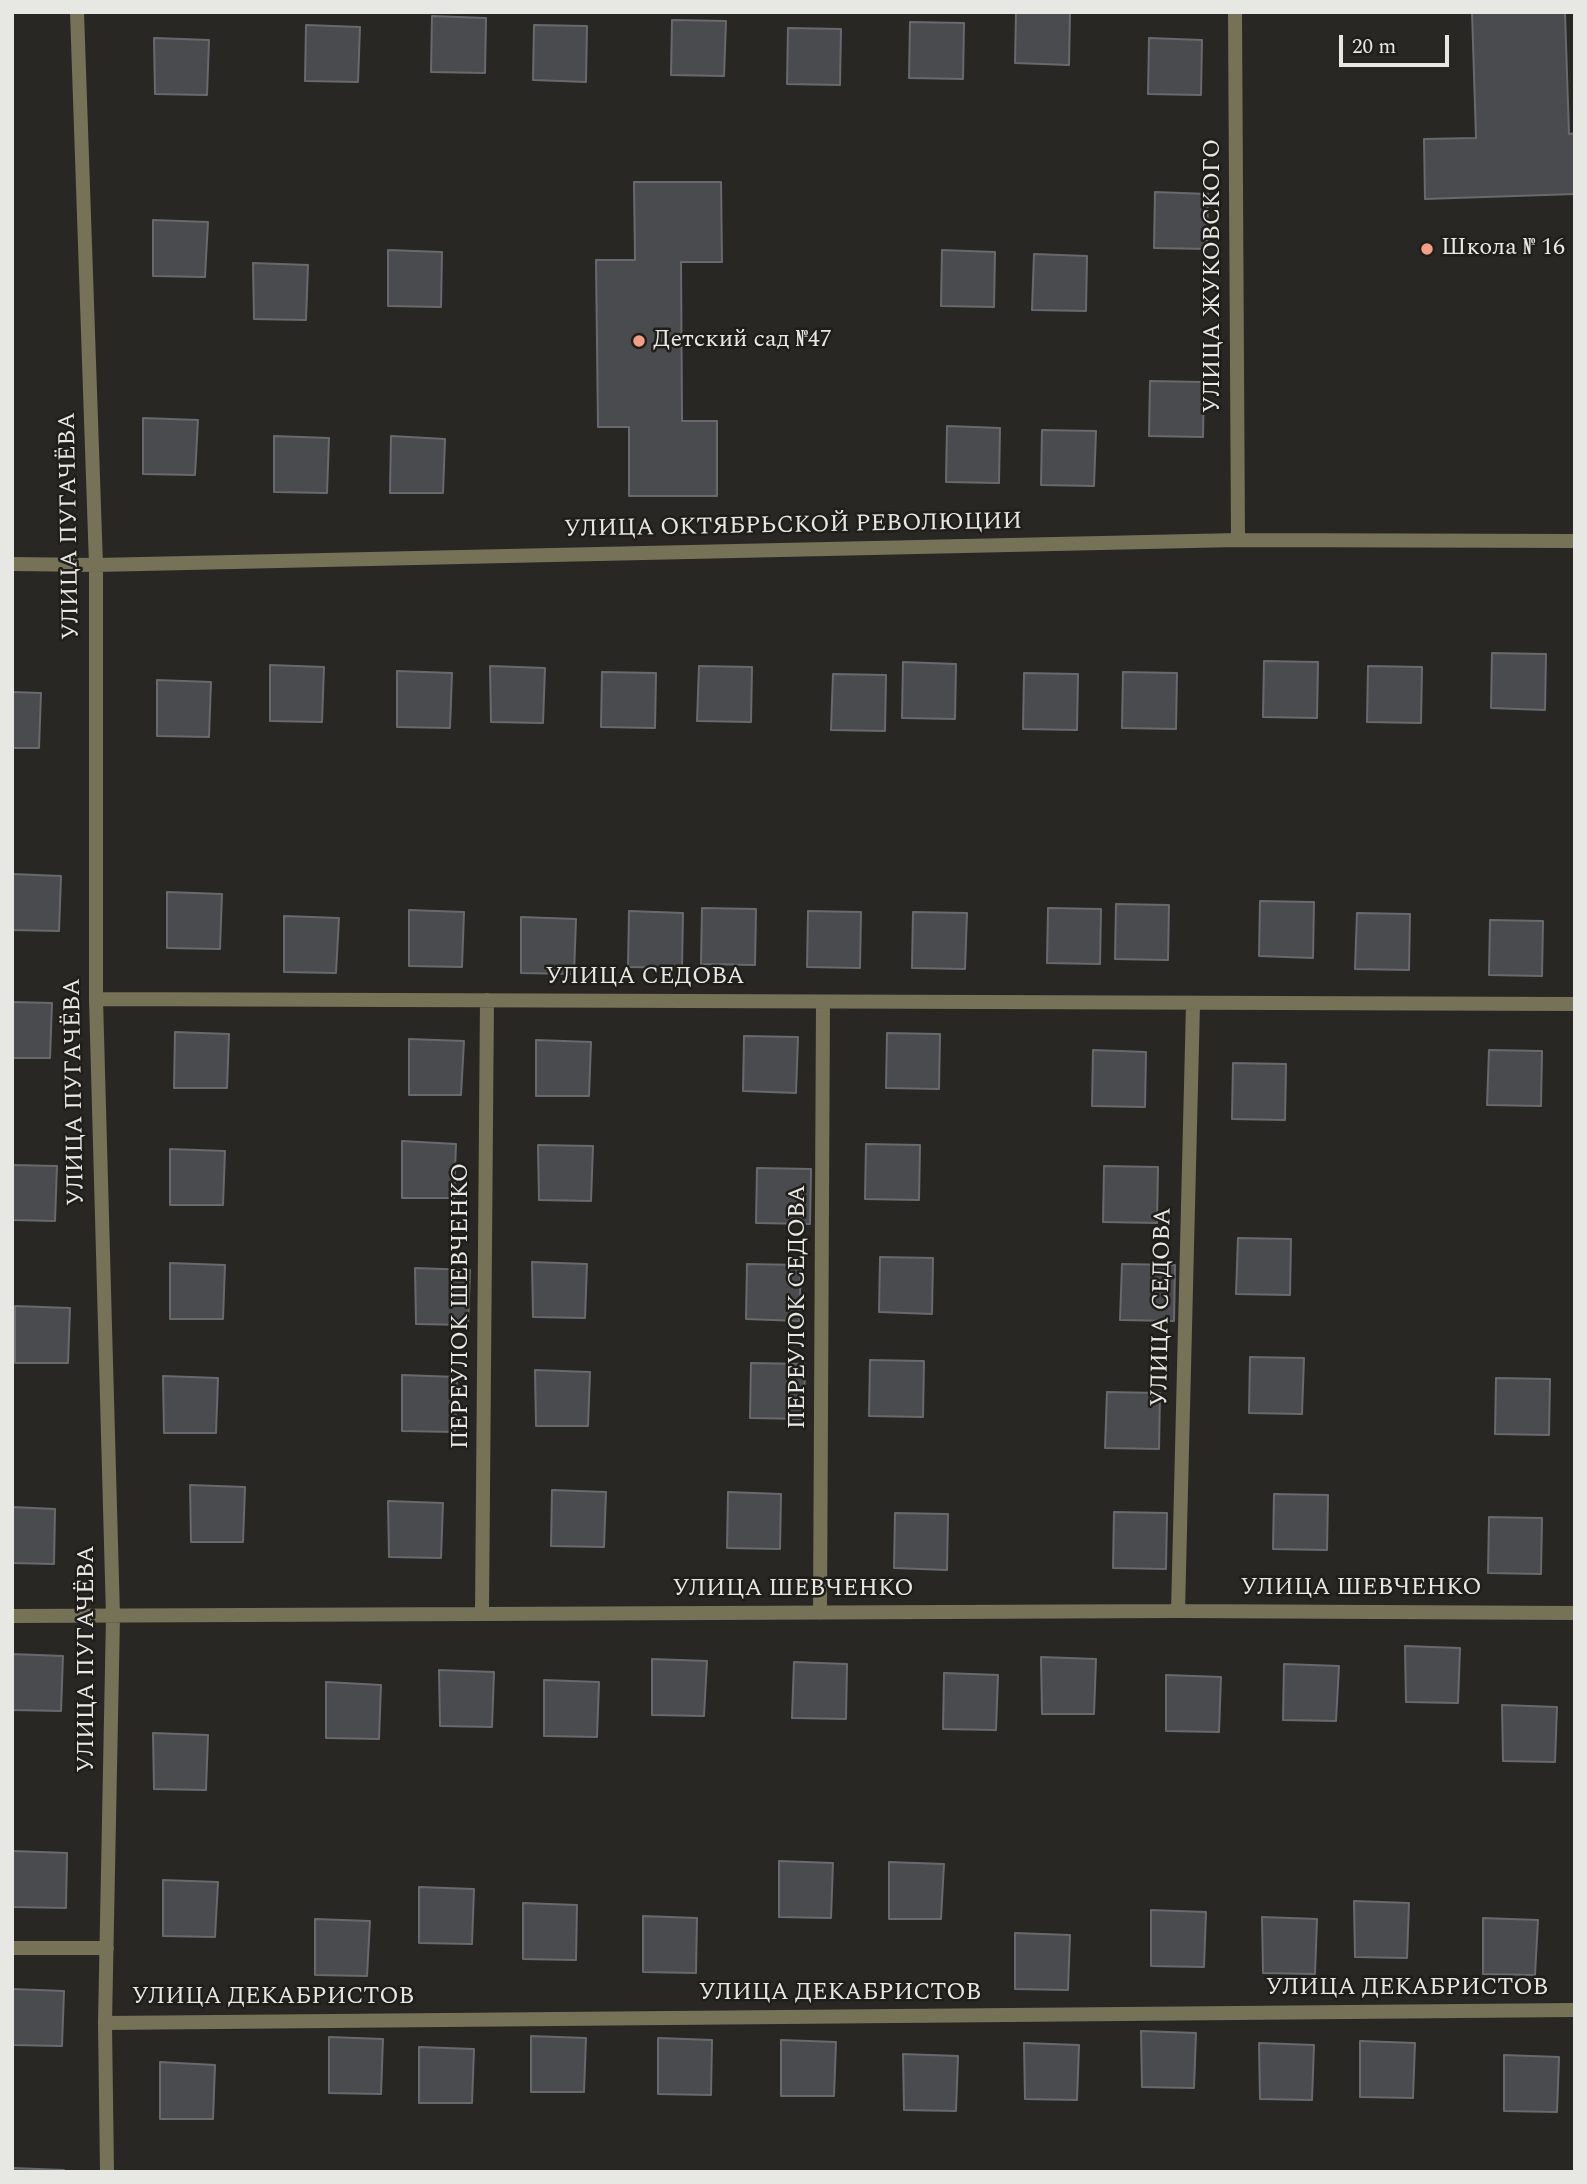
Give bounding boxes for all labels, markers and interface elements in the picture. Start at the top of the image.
scale bar [1342,21,1452,65]
text: 20 m [1352,31,1396,63]
street label: УЛИЦА ЖУКОВСКОГО [1200,139,1228,413]
place label: Школа № 16 [1441,235,1565,263]
marker: Школа № 16 [1419,241,1435,257]
place label: Детский сад №47 [653,327,832,355]
marker: Детский сад №47 [631,333,647,349]
street label: УЛИЦА ПУГАЧЁВА [55,412,87,640]
street label: УЛИЦА ОКТЯБРЬСКОЙ РЕВОЛЮЦИИ [564,509,1022,545]
street label: УЛИЦА СЕДОВА [545,964,745,992]
street label: УЛИЦА ПУГАЧЁВА [60,978,92,1206]
street label: ПЕРЕУЛОК ШЕВЧЕНКО [448,1163,476,1449]
street label: ПЕРЕУЛОК СЕДОВА [785,1185,813,1429]
street label: УЛИЦА СЕДОВА [1147,1207,1179,1407]
street label: УЛИЦА ПУГАЧЁВА [74,1545,102,1773]
street label: УЛИЦА ШЕВЧЕНКО [1240,1575,1482,1603]
street label: УЛИЦА ШЕВЧЕНКО [672,1576,914,1604]
street label: УЛИЦА ДЕКАБРИСТОВ [1266,1975,1548,2003]
street label: УЛИЦА ДЕКАБРИСТОВ [699,1980,981,2008]
street label: УЛИЦА ДЕКАБРИСТОВ [132,1984,414,2012]

